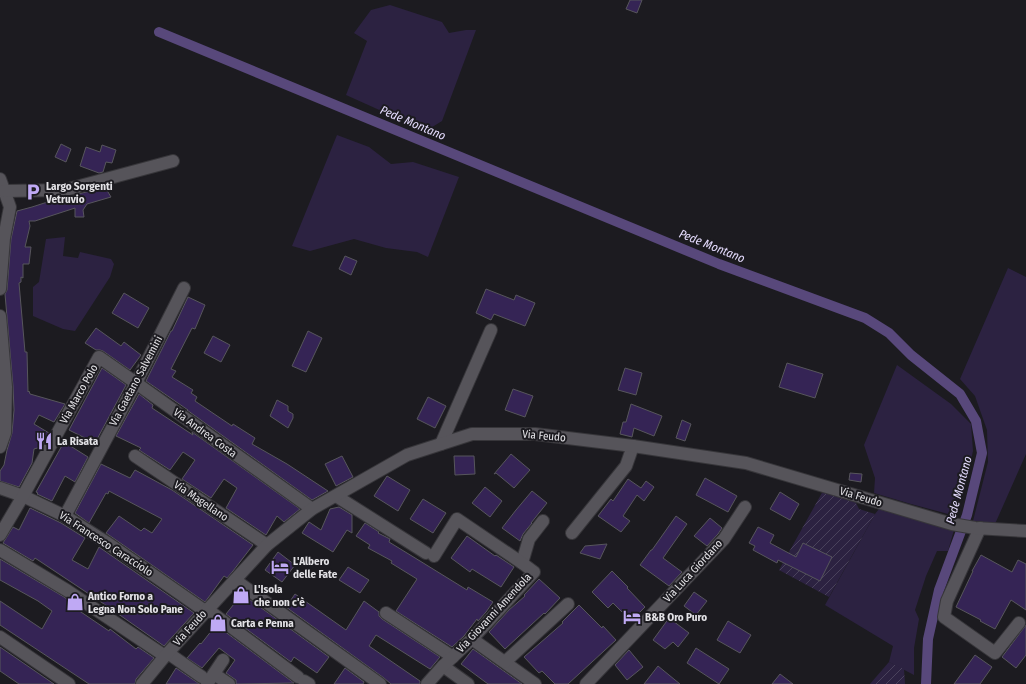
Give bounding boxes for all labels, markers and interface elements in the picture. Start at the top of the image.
water label: Pede Montano [378,103,448,143]
place label: Largo Sorgenti Vetruvio [45,180,113,206]
parking icon: Largo Sorgenti Vetruvio [23,182,43,202]
water label: Pede Montano [677,226,747,266]
street label: Via Gaetano Salvemini [107,334,165,428]
street label: Via Marco Polo [57,362,101,426]
street label: Via Andrea Costa [171,406,239,460]
street label: Via Feudo [522,428,567,444]
restaurant icon: La Risata [34,431,54,451]
place label: La Risata [57,435,99,448]
water label: Pede Montano [943,455,975,525]
street label: Via Magellano [171,478,231,524]
street label: Via Feudo [838,484,884,510]
street label: Via Francesco Caracciolo [57,509,155,579]
street label: Via Luca Giordano [661,537,725,605]
place label: L'Albero delle Fate [293,555,338,581]
hotel icon: L'Albero delle Fate [270,557,290,577]
street label: Via Giovanni Amendola [454,571,534,655]
place label: L'Isola che non c'è [254,583,305,609]
shop icon: L'Isola che non c'è [231,585,251,605]
place label: Antico Forno a Legna Non Solo Pane [87,590,183,616]
shop icon: Antico Forno a Legna Non Solo Pane [65,592,85,612]
street label: Via Feudo [171,607,210,649]
hotel icon: B&B Oro Puro [622,607,642,627]
place label: B&B Oro Puro [645,611,707,624]
shop icon: Carta e Penna [208,613,228,633]
place label: Carta e Penna [231,617,294,630]

